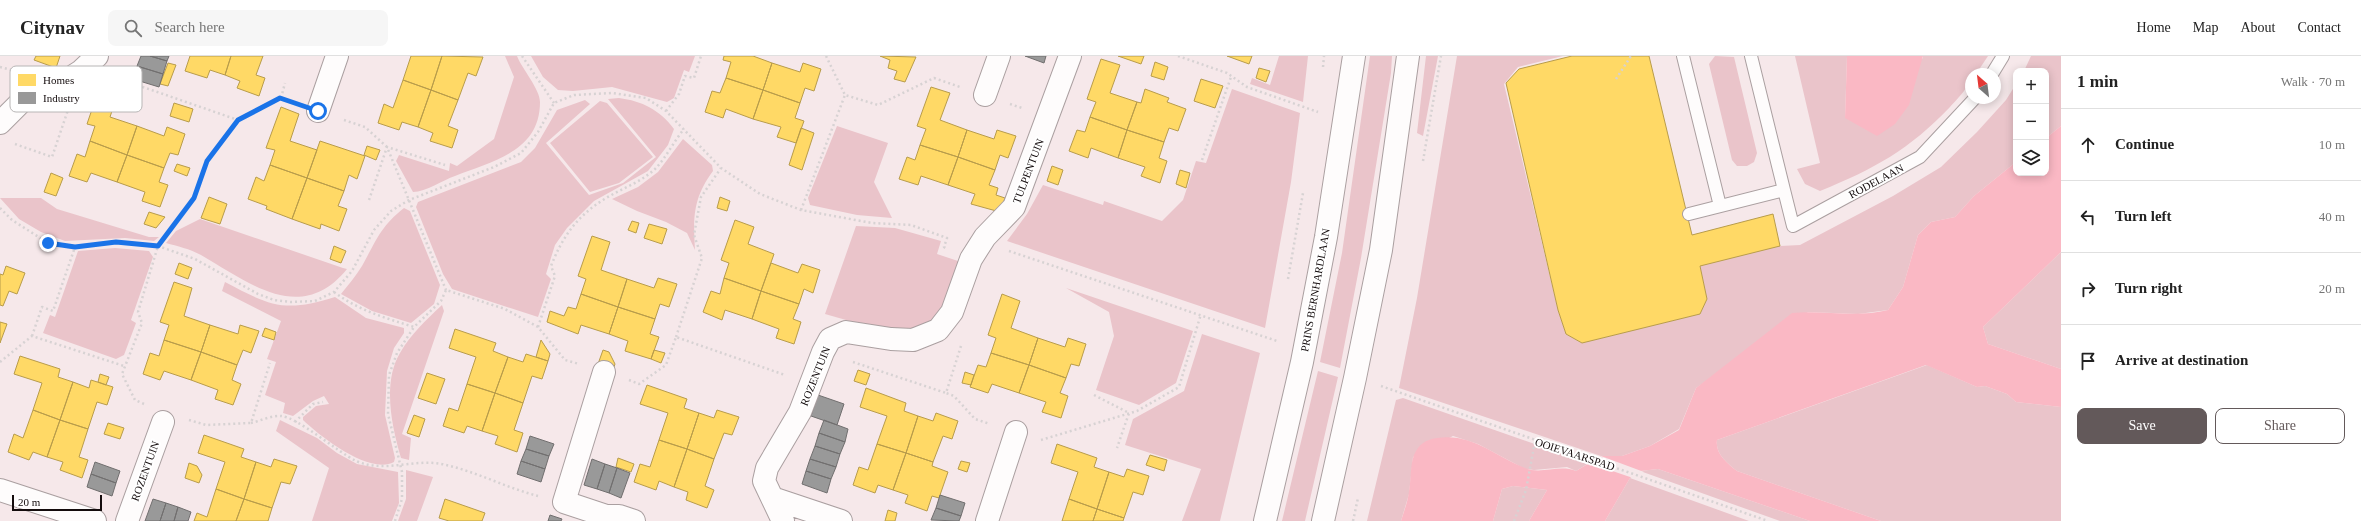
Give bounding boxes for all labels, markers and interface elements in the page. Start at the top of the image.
search box [108,10,388,46]
text: Citynav [20,17,84,38]
icon: search [122,17,144,39]
text: Search here [154,19,225,35]
text: Home [2137,20,2171,35]
text: Map [2193,20,2218,35]
text: About [2240,20,2275,35]
text: Contact [2297,20,2341,35]
legend [10,66,142,112]
north arrow [1965,68,2001,104]
map controls [2013,68,2049,176]
button: + [2013,68,2049,104]
text: 1 min [2077,72,2118,91]
text: Homes [43,74,74,86]
text: Walk · 70 m [2281,74,2345,89]
text: Industry [43,92,80,104]
route start [309,102,327,120]
button: − [2013,104,2049,140]
icon: ahead [2077,134,2099,156]
text: Continue [2115,136,2174,152]
street label: TULPENTUIN [1010,137,1046,205]
text: 10 m [2319,137,2345,152]
button: layers [2013,140,2049,176]
street label: RODELAAN [1846,161,1906,200]
icon: left [2077,206,2099,228]
text: Turn left [2115,208,2172,224]
text: 40 m [2319,209,2345,224]
street label: PRINS BERNHARDLAAN [1298,227,1332,353]
route end [39,234,57,252]
icon: right [2077,278,2099,300]
text: Turn right [2115,280,2182,296]
text: 20 m [2319,281,2345,296]
street label: ROZENTUIN [798,345,832,407]
icon: arrive [2077,350,2099,372]
text: Arrive at destination [2115,352,2248,368]
button: Save [2077,408,2207,444]
button: Share [2215,408,2345,444]
street label: OOIEVAARSPAD [1534,435,1616,473]
street label: ROZENTUIN [129,439,161,503]
scale bar [12,493,102,512]
text: 20 m [18,496,40,508]

